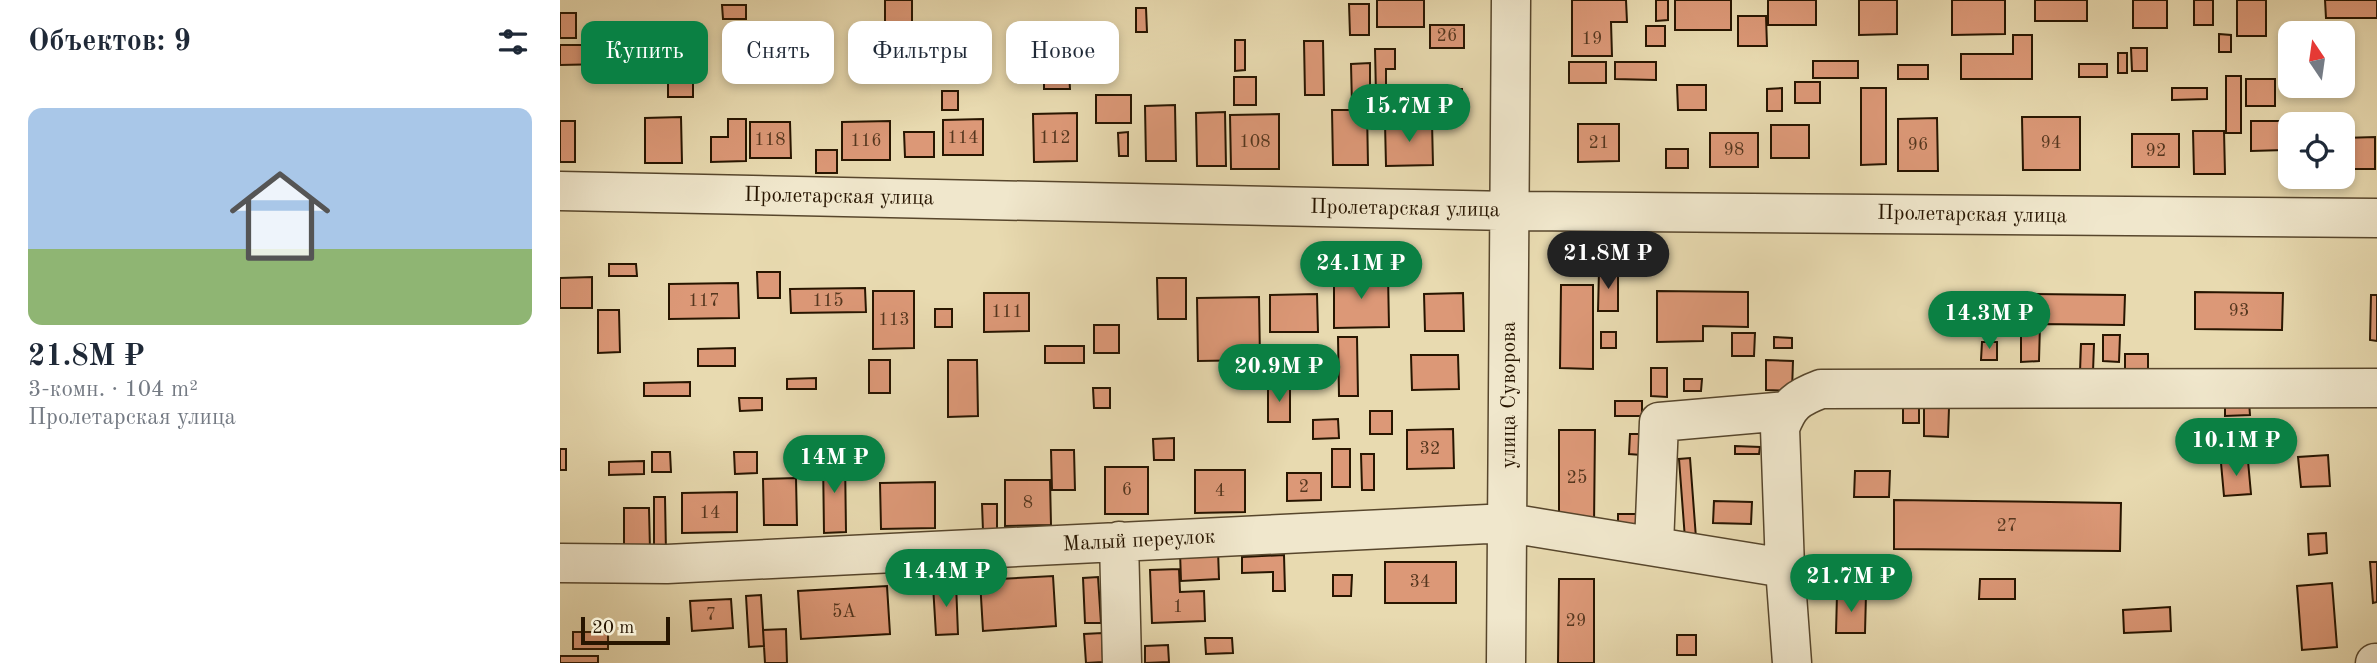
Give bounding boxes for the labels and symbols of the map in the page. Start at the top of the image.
north arrow [2278,21,2356,98]
house number: 26 [1437,27,1457,45]
house number: 19 [1582,30,1602,48]
pin: 15.7M ₽ [1344,85,1474,144]
house number: 114 [947,129,979,147]
house number: 112 [1039,129,1071,147]
house number: 118 [754,131,786,149]
house number: 116 [850,132,882,150]
house number: 108 [1239,133,1271,151]
house number: 21 [1589,134,1609,152]
house number: 94 [2041,134,2061,152]
house number: 96 [1908,136,1928,154]
house number: 98 [1724,141,1744,159]
house number: 92 [2146,142,2166,160]
street label: Пролетарская улица [744,185,934,209]
street label: Пролетарская улица [1310,197,1500,221]
street label: Пролетарская улица [1877,203,2067,227]
pin: 21.8M ₽ [1543,232,1673,291]
pin: 24.1M ₽ [1296,242,1426,301]
house number: 117 [688,292,720,310]
house number: 115 [812,292,844,310]
pin: 14.3M ₽ [1924,292,2054,351]
house number: 93 [2229,302,2249,320]
house number: 111 [991,303,1023,321]
house number: 113 [878,311,910,329]
street label: улица Суворова [1499,321,1520,469]
pin: 20.9M ₽ [1214,344,1344,404]
pin: 10.1M ₽ [2171,419,2301,478]
pin: 14M ₽ [785,435,883,495]
house number: 32 [1420,440,1440,458]
house number: 25 [1567,469,1587,487]
house number: 2 [1299,478,1309,496]
house number: 6 [1122,481,1132,499]
house number: 4 [1215,482,1225,500]
house number: 8 [1023,494,1033,512]
house number: 14 [700,504,720,522]
house number: 27 [1997,517,2017,535]
street label: Малый переулок [1062,526,1216,555]
pin: 14.4M ₽ [881,550,1011,609]
pin: 21.7M ₽ [1786,554,1916,614]
house number: 34 [1410,573,1430,591]
house number: 1 [1173,598,1183,616]
house number: 5А [832,603,856,621]
house number: 7 [706,606,716,624]
house number: 29 [1566,612,1586,630]
scale bar [581,614,670,646]

